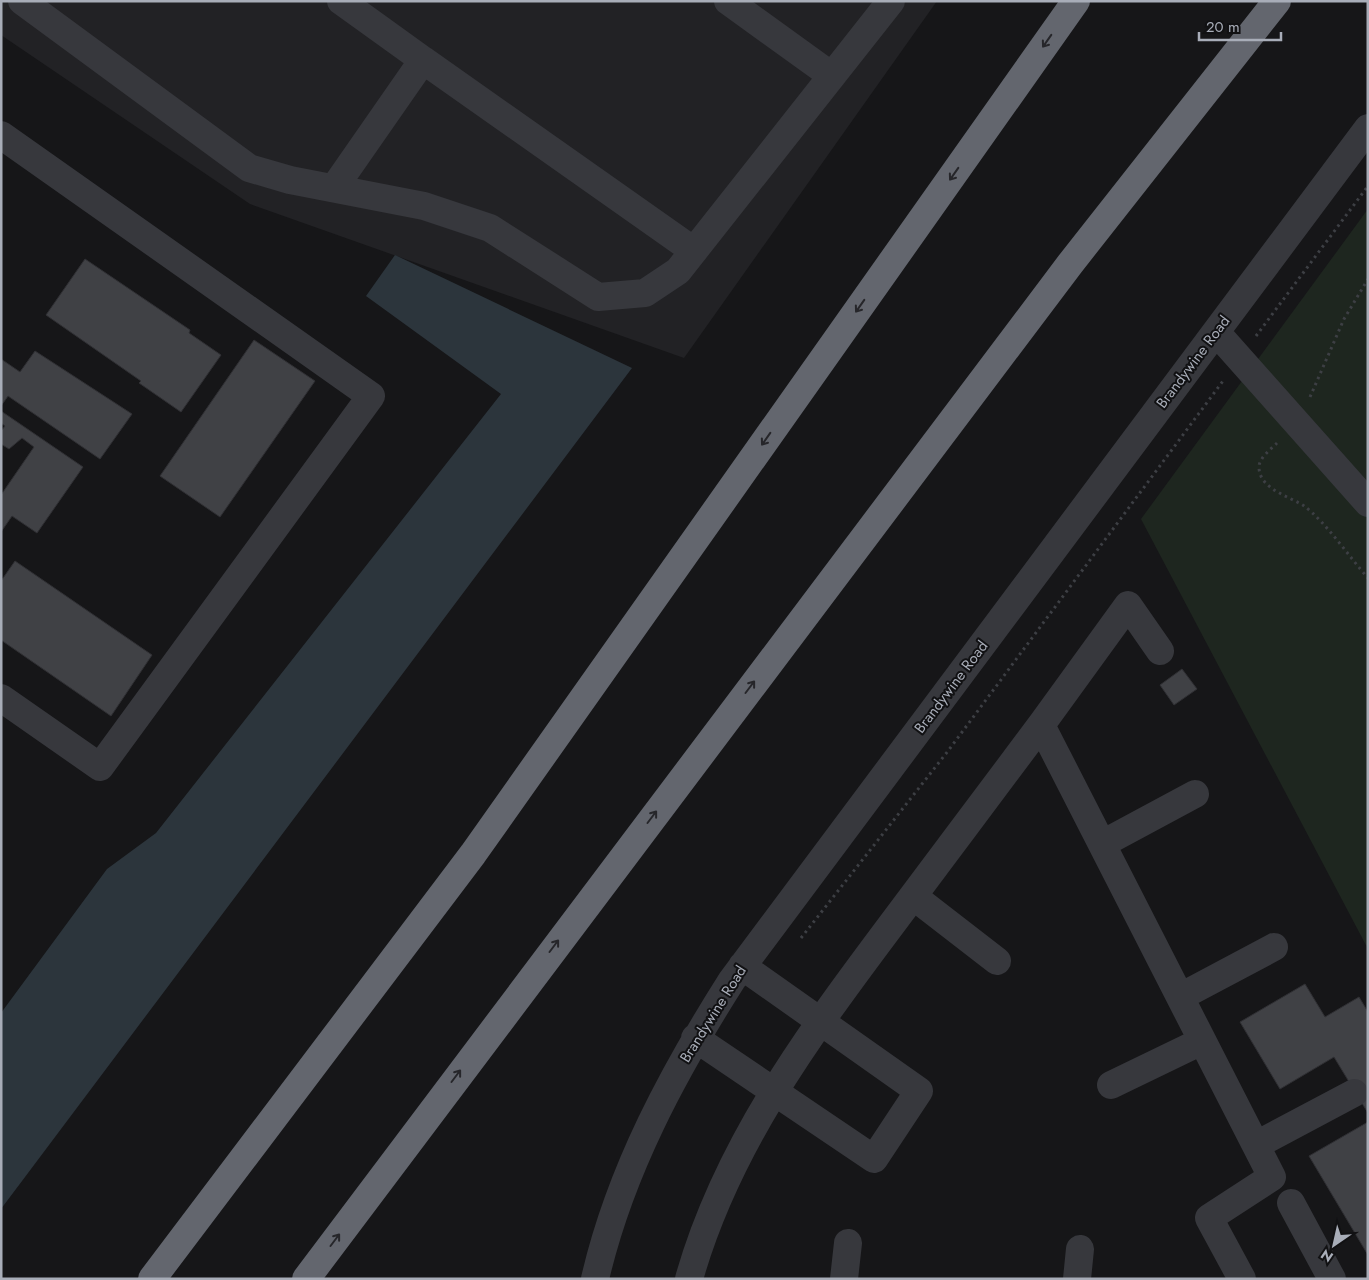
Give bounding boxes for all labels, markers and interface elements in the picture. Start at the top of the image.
scale bar [1199,10,1282,42]
text: 20 m [1206,16,1240,38]
one-way arrow [1042,34,1052,48]
one-way arrow [949,167,959,181]
one-way arrow [855,299,865,313]
street label: Brandywine Road [1151,311,1235,413]
one-way arrow [761,432,771,446]
street label: Brandywine Road [909,636,993,738]
one-way arrow [745,681,756,694]
one-way arrow [647,811,658,824]
one-way arrow [549,940,560,953]
street label: Brandywine Road [674,961,752,1067]
one-way arrow [451,1070,462,1083]
north arrow [1309,1220,1359,1270]
one-way arrow [329,1234,340,1247]
text: N [1317,1244,1337,1267]

